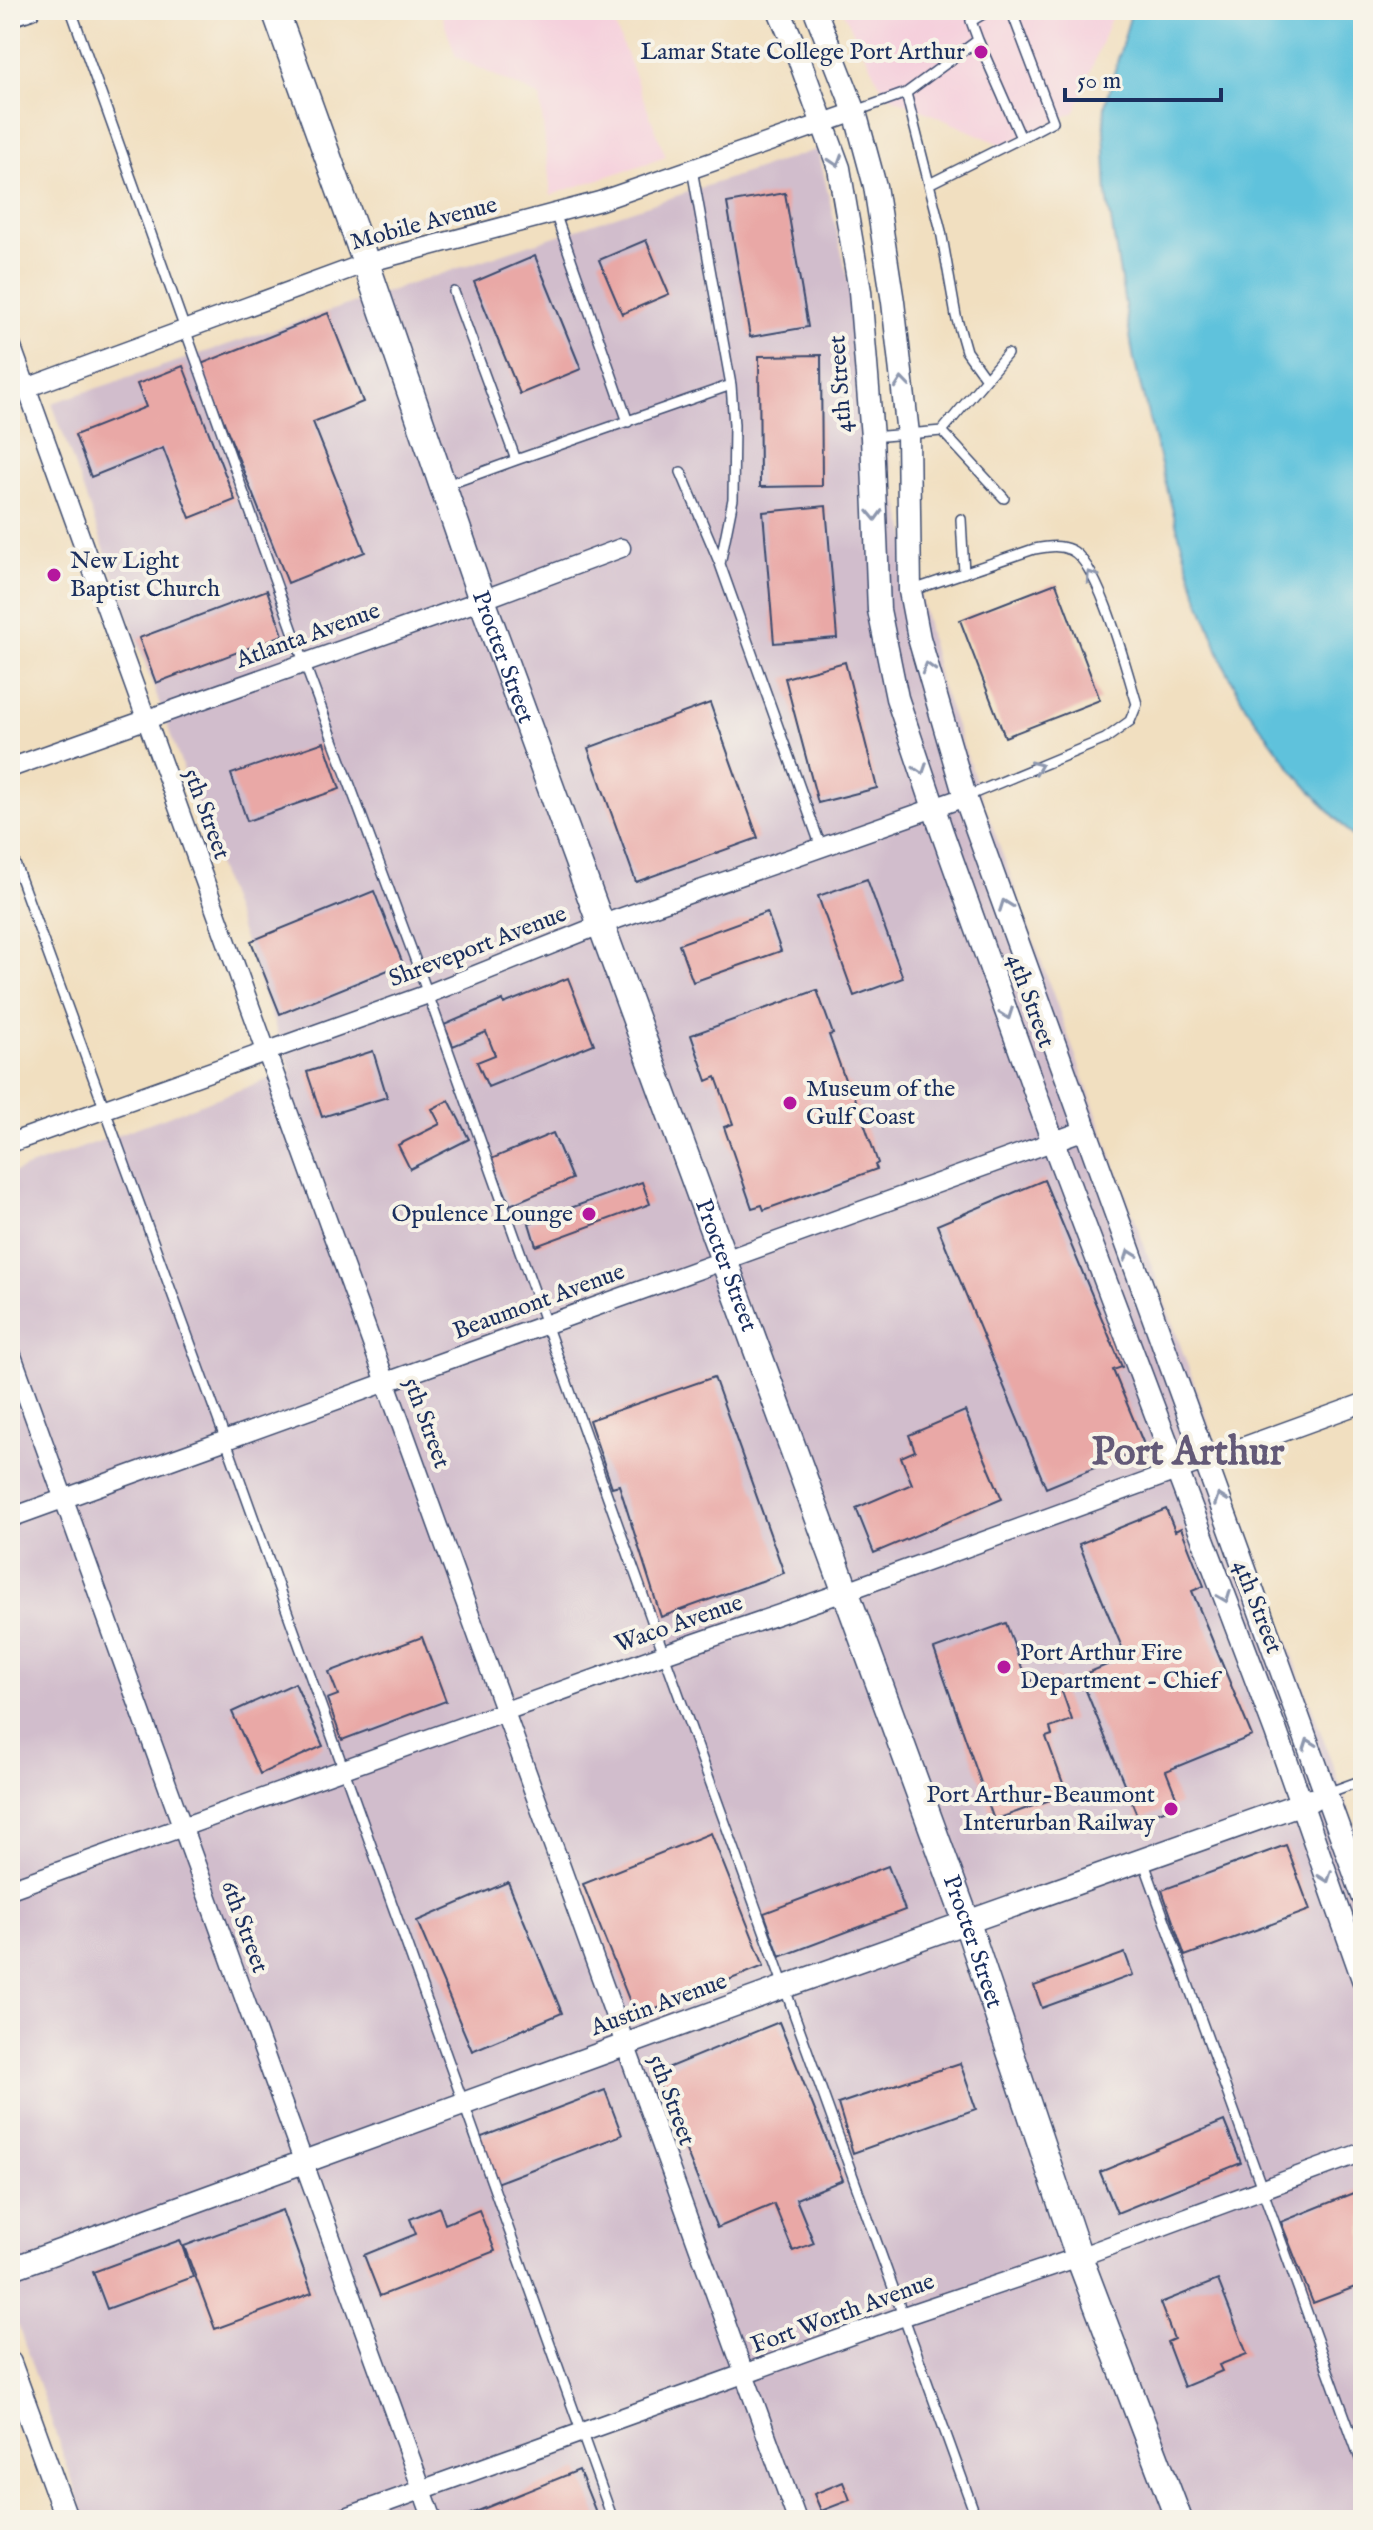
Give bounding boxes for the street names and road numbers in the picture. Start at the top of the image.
street label: Mobile Avenue [347,190,501,258]
street label: 4th Street [822,334,860,434]
street label: Procter Street [465,587,541,728]
street label: Atlanta Avenue [231,596,384,677]
street label: 5th Street [175,764,237,864]
street label: Shreveport Avenue [385,899,571,995]
street label: 4th Street [999,950,1061,1052]
street label: Procter Street [687,1195,764,1336]
street label: Beaumont Avenue [449,1257,629,1347]
street label: 5th Street [395,1373,457,1473]
street label: 4th Street [1225,1556,1289,1658]
street label: Waco Avenue [611,1588,747,1660]
street label: Procter Street [935,1871,1010,2012]
street label: 6th Street [213,1877,275,1977]
street label: Austin Avenue [586,1966,732,2044]
street label: 5th Street [640,2050,702,2150]
street label: Fort Worth Avenue [747,2266,939,2362]

